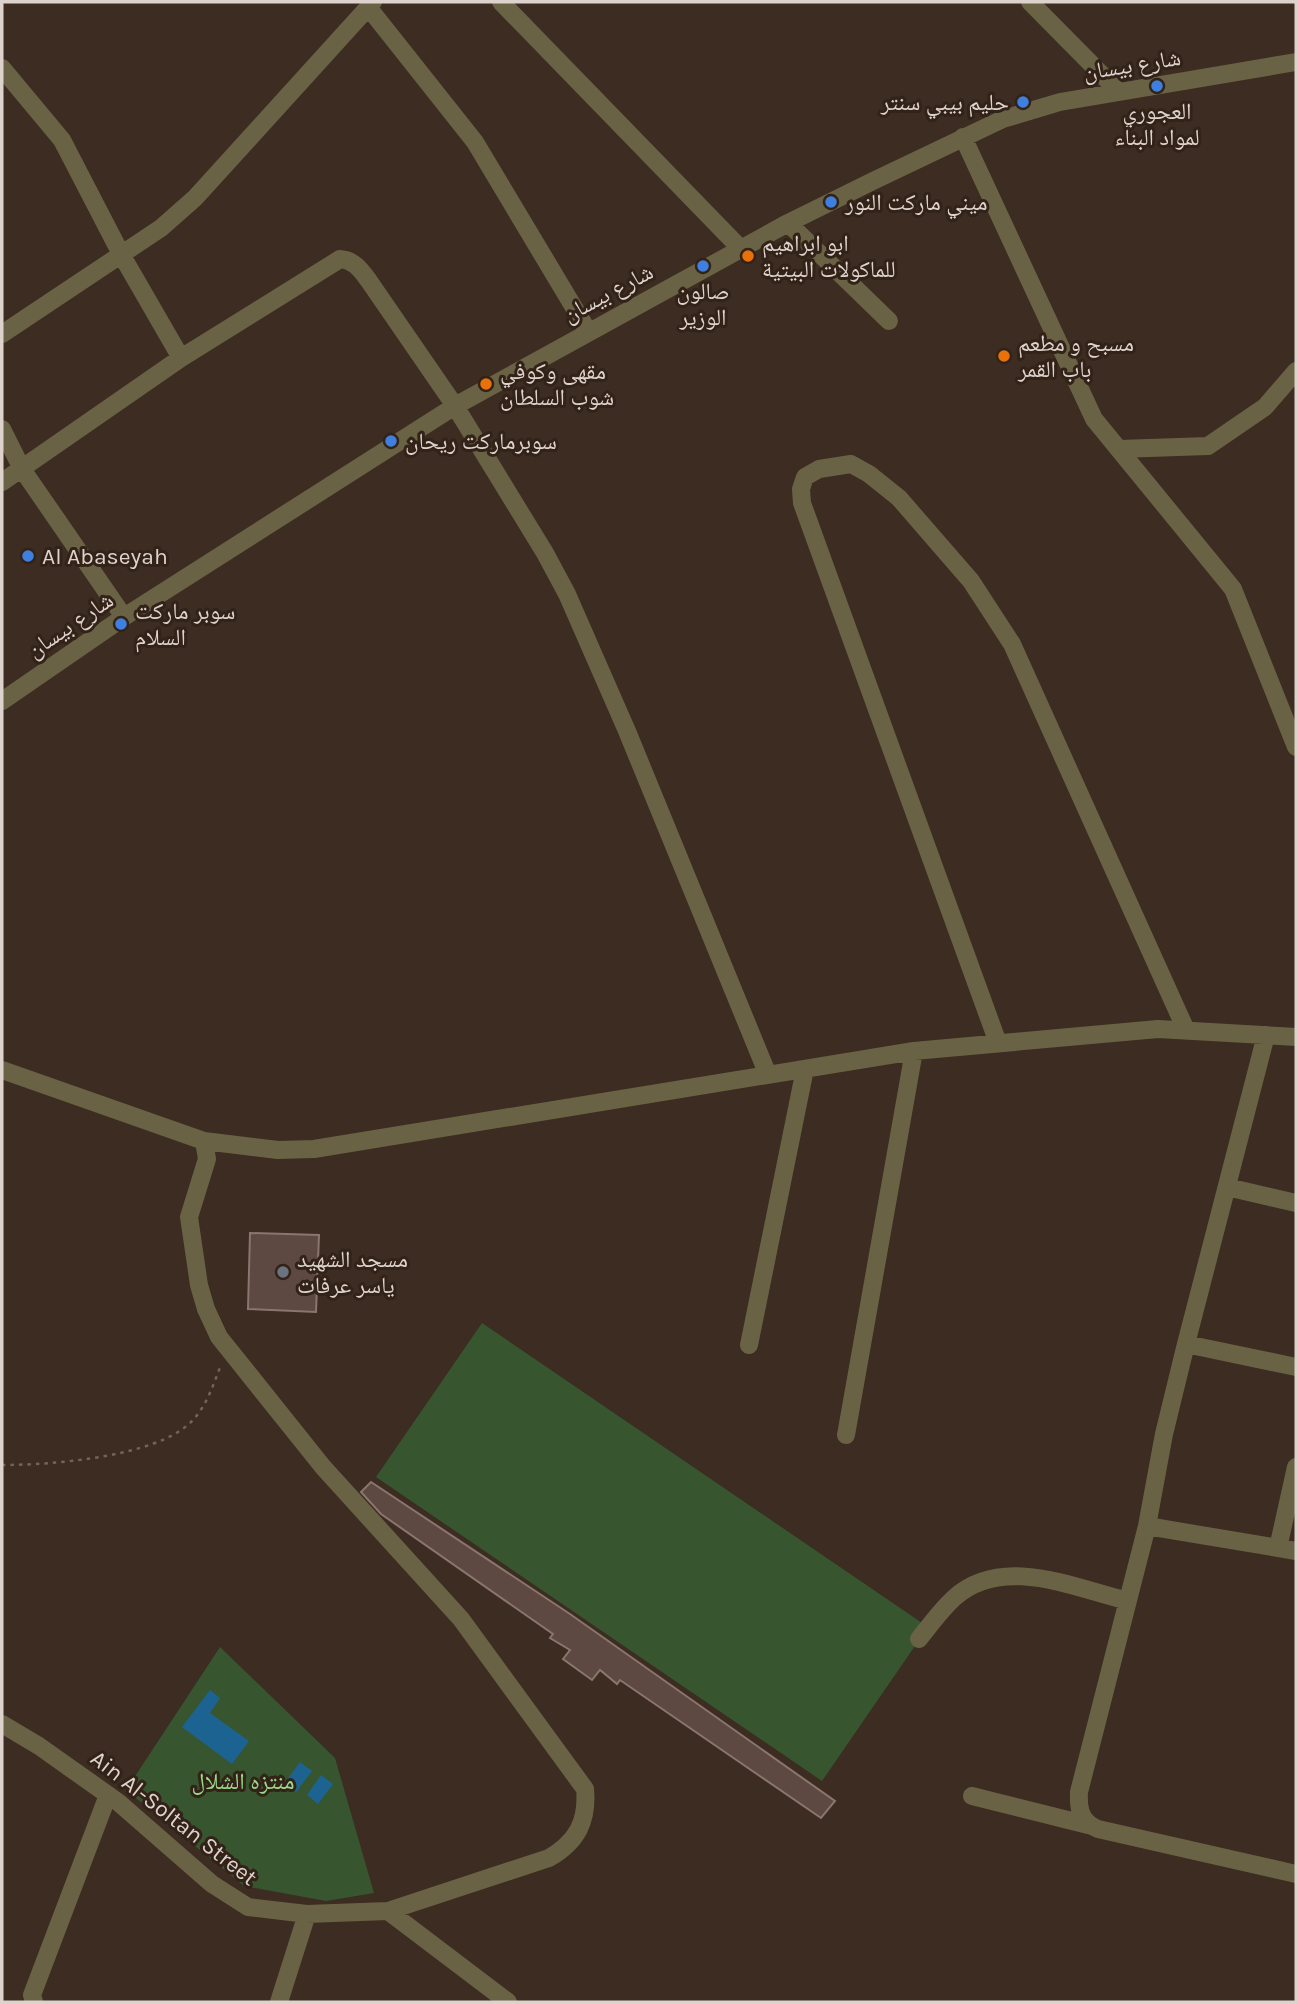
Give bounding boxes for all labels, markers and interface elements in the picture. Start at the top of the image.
street label: شارع بيسان [1081,44,1183,87]
marker: العجوري لمواد البناء [1149,78,1165,94]
place label: حليم بيبي سنتر [880,89,1009,120]
marker: حليم بيبي سنتر [1015,94,1031,110]
place label: العجوري لمواد البناء [1114,98,1200,151]
place label: ميني ماركت النور [844,189,987,220]
marker: ميني ماركت النور [823,194,839,210]
place label: ابو ابراهيم للماكولات البيتية [762,230,896,283]
marker: ابو ابراهيم للماكولات البيتية [740,248,756,264]
street label: شارع بيسان [558,258,658,329]
marker: صالون الوزير [695,258,711,274]
place label: صالون الوزير [676,278,730,331]
place label: مسبح و مطعم باب القمر [1017,330,1134,383]
marker: مسبح و مطعم باب القمر [996,348,1012,364]
place label: مقهى وكوفي شوب السلطان [500,358,614,411]
marker: مقهى وكوفي شوب السلطان [478,376,494,392]
place label: سوبرماركت ريحان [405,428,557,455]
marker: سوبرماركت ريحان [383,433,399,449]
place label: Al Abaseyah [42,543,168,570]
marker: Al Abaseyah [20,548,36,564]
street label: شارع بيسان [22,586,119,665]
place label: سوبر ماركت السلام [135,598,236,653]
marker: سوبر ماركت السلام [113,616,129,632]
place label: مسجد الشهيد ياسر عرفات [297,1246,408,1299]
marker: مسجد الشهيد ياسر عرفات [275,1264,291,1280]
street label: Ain Al-Soltan Street [85,1745,263,1892]
park label: منتزه الشلال [192,1768,294,1795]

